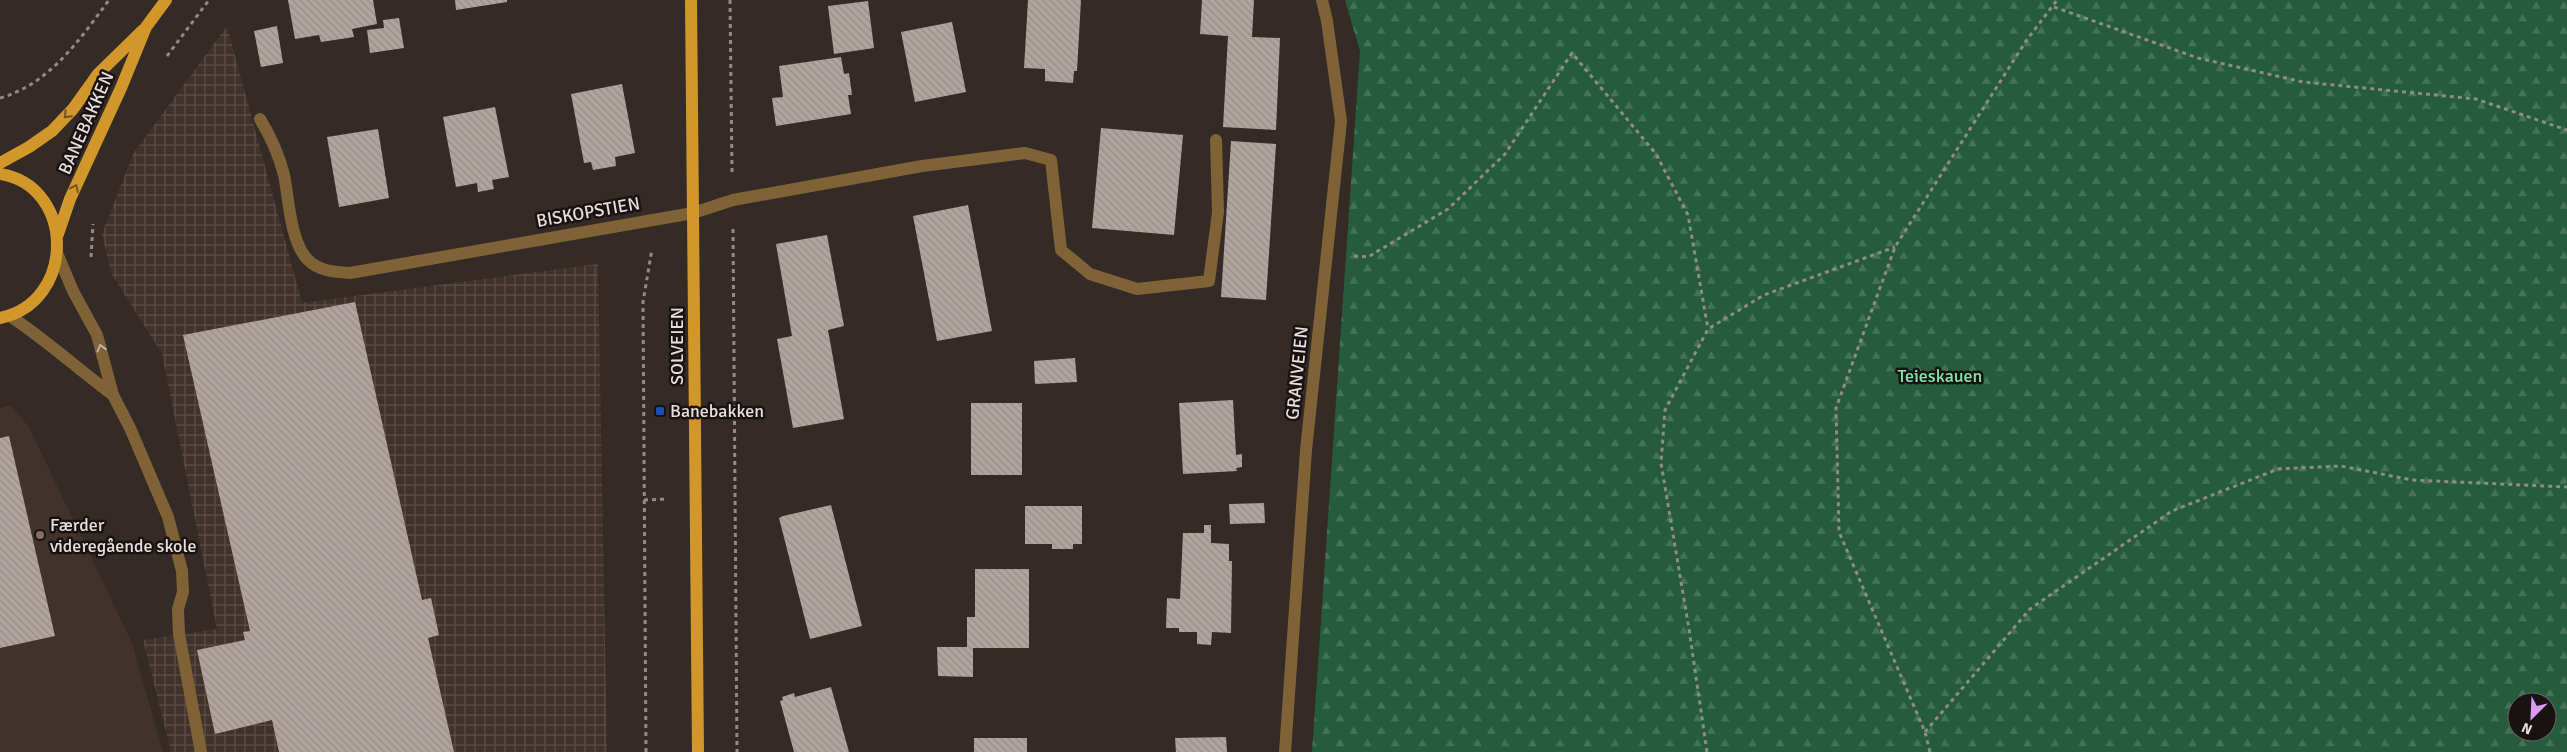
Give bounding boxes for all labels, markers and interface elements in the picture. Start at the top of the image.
street label: BANEBAKKEN [54,68,118,178]
one-way arrow [64,109,73,118]
one-way arrow [69,184,80,193]
street label: BISKOPSTIEN [534,192,642,232]
street label: SOLVEIEN [666,307,688,385]
street label: GRANVEIEN [1281,325,1313,421]
one-way arrow [96,343,107,352]
park label: Teieskauen [1898,365,1982,387]
place label: Banebakken [670,400,764,422]
marker: Banebakken [654,405,666,417]
place label: Færder videregående skole [50,514,197,557]
marker: Færder videregående skole [34,529,46,541]
north arrow [2507,692,2557,742]
text: N [2519,719,2535,738]

